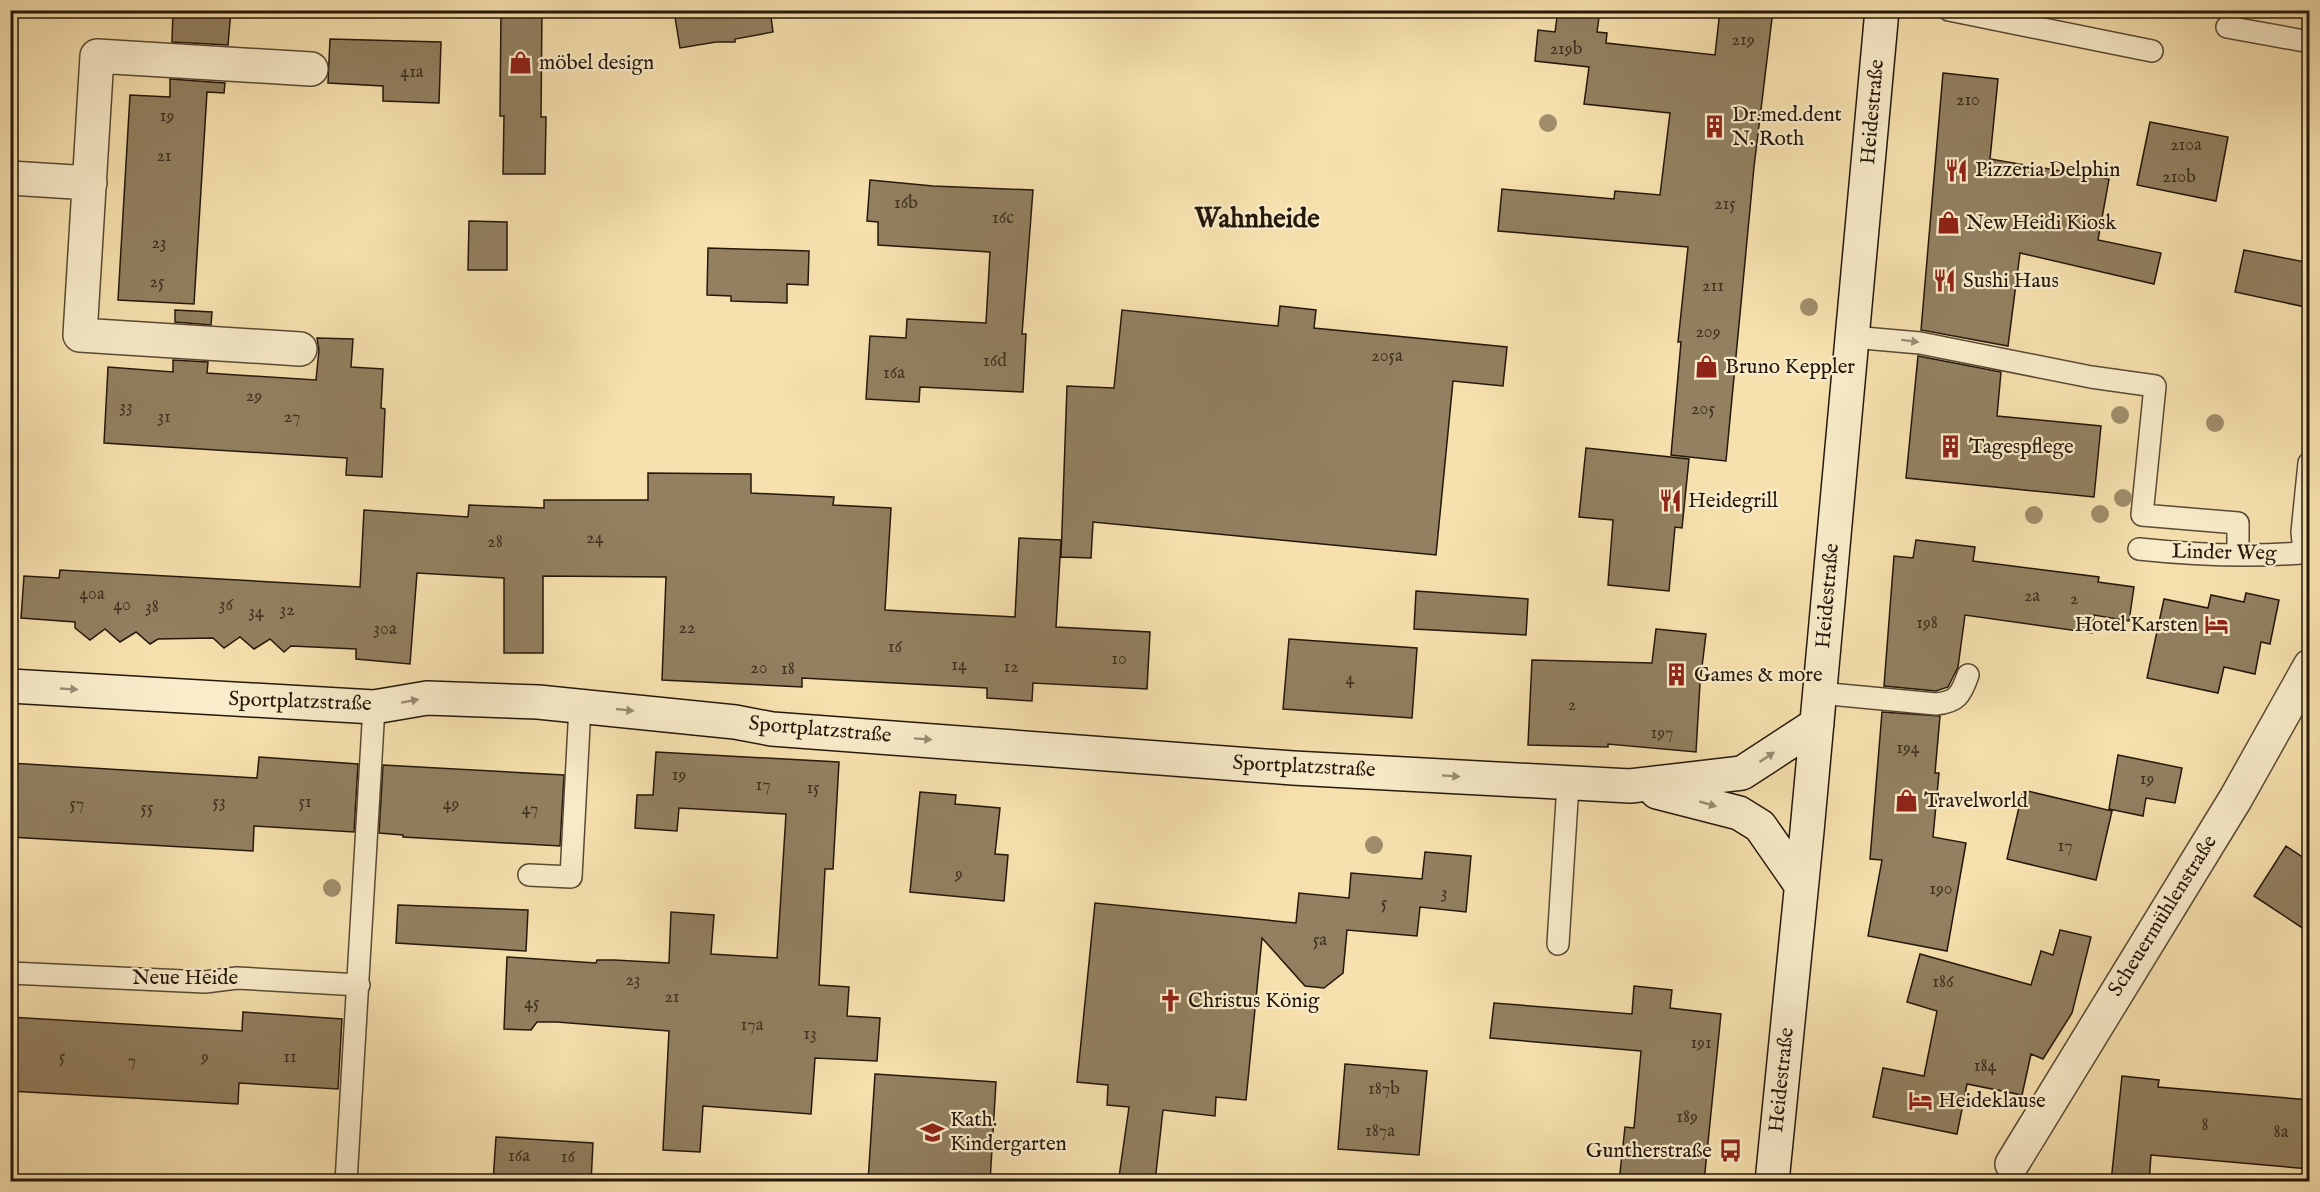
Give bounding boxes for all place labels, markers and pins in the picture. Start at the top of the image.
shop icon: möbel design [508,50,534,76]
place label: möbel design [539,50,654,77]
place label: Dr.med.dent N. Roth [1732,102,1842,153]
building icon: Dr.med.dent N. Roth [1701,114,1727,140]
restaurant icon: Pizzeria Delphin [1944,157,1970,183]
place label: Pizzeria Delphin [1975,157,2120,184]
shop icon: New Heidi Kiosk [1935,210,1961,236]
place label: New Heidi Kiosk [1966,210,2117,237]
restaurant icon: Sushi Haus [1932,268,1958,294]
place label: Sushi Haus [1963,268,2059,295]
shop icon: Bruno Keppler [1694,354,1720,380]
place label: Bruno Keppler [1725,354,1855,381]
building icon: Tagespflege [1938,434,1964,460]
place label: Tagespflege [1969,434,2074,461]
restaurant icon: Heidegrill [1657,488,1683,514]
place label: Heidegrill [1688,488,1778,515]
place label: Hotel Karsten [2074,612,2198,639]
hotel icon: Hotel Karsten [2203,612,2229,638]
building icon: Games & more [1663,662,1689,688]
place label: Games & more [1694,662,1823,689]
shop icon: Travelworld [1893,788,1919,814]
place label: Travelworld [1924,788,2029,815]
church icon: Christus König [1157,988,1183,1014]
place label: Christus König [1188,988,1320,1015]
hotel icon: Heideklause [1907,1088,1933,1114]
place label: Heideklause [1938,1088,2046,1115]
place label: Kath. Kindergarten [950,1107,1067,1158]
school or university icon: Kath. Kindergarten [919,1119,945,1145]
place label: Guntherstraße [1586,1138,1712,1165]
bus stop icon: Guntherstraße [1717,1138,1743,1164]

